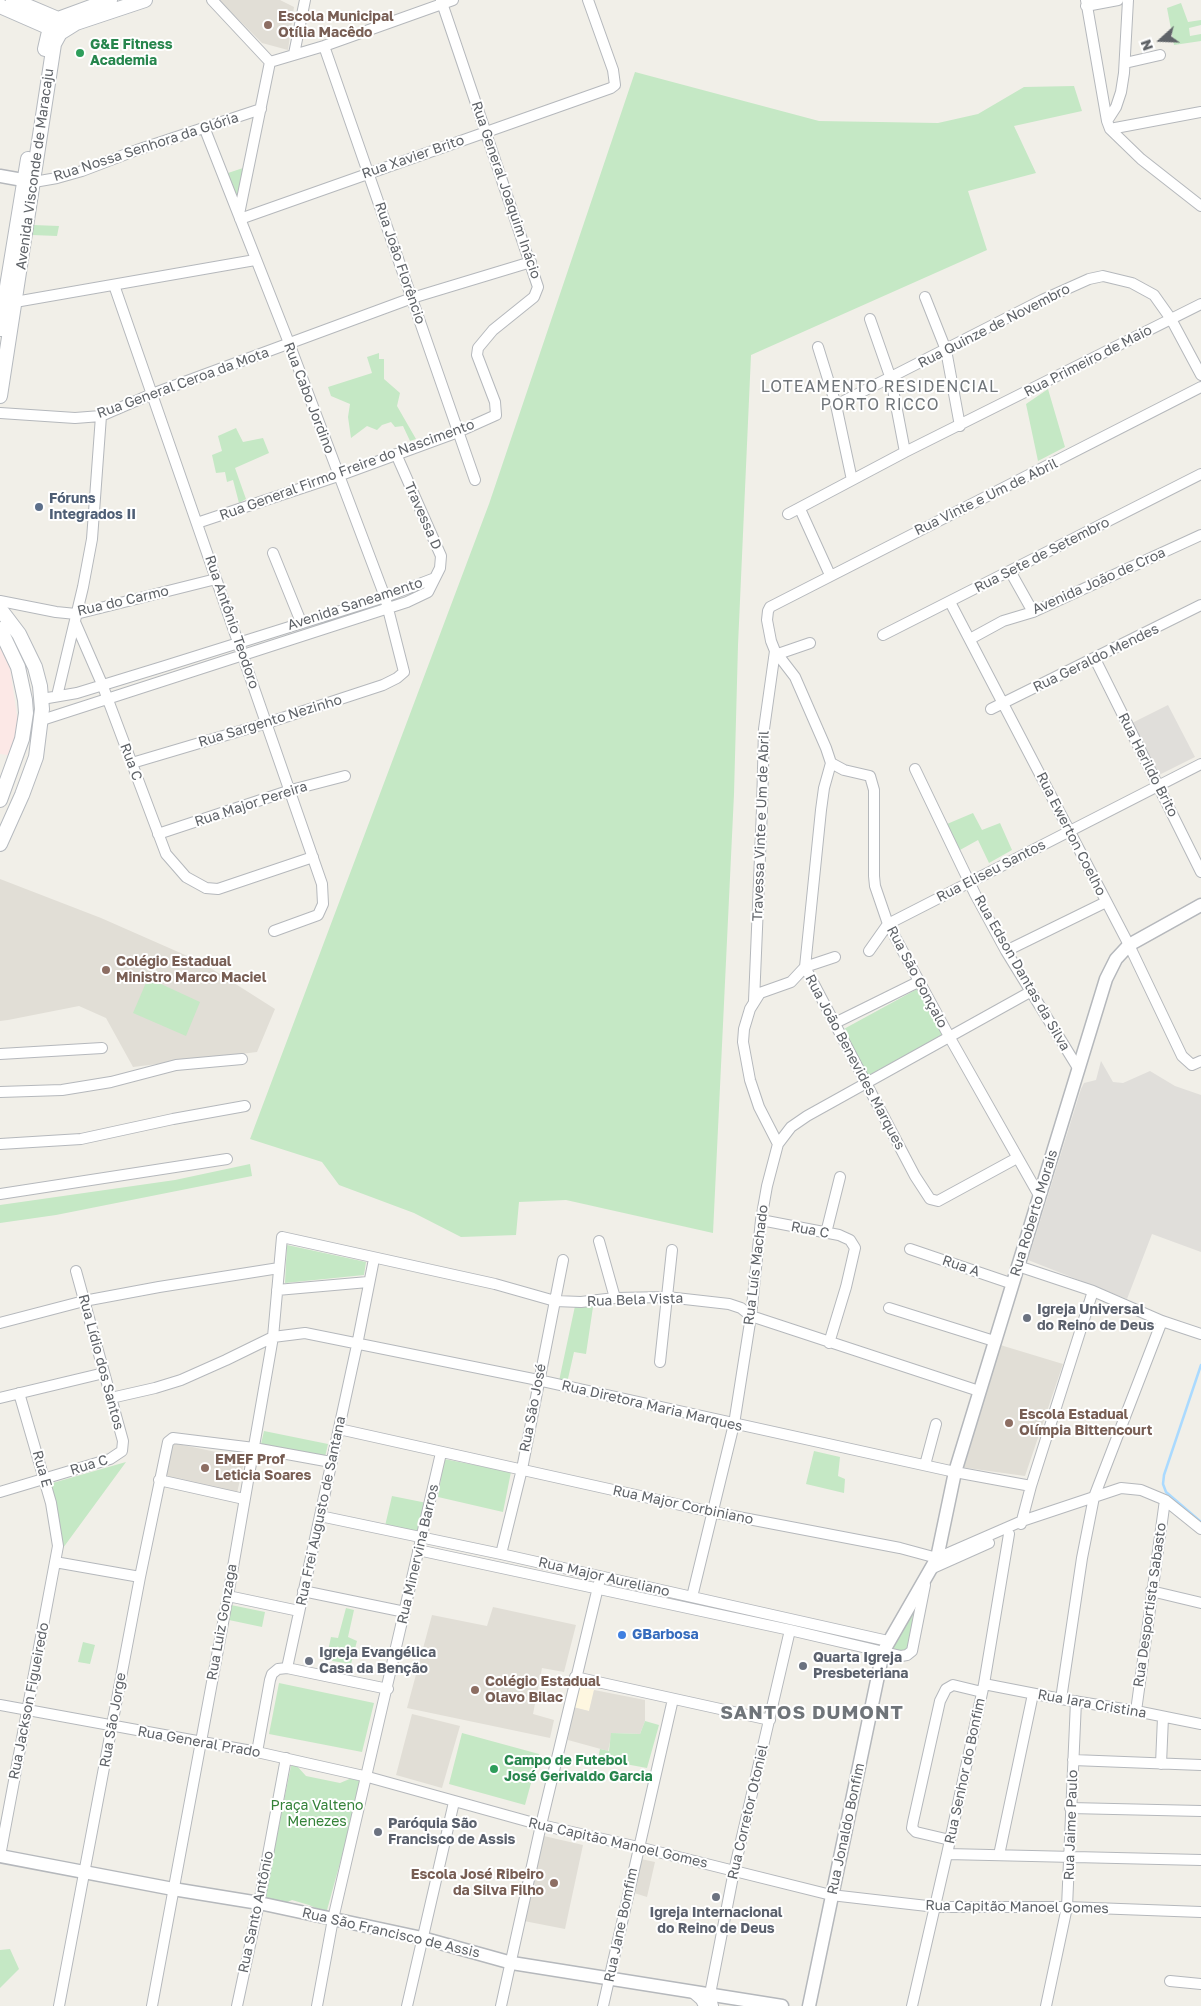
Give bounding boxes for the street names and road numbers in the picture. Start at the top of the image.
street label: Avenida Visconde de Maracaju [13,67,57,271]
street label: Rua General Joaquim Inácio [468,99,544,281]
street label: Rua Nossa Senhora da Glória [51,109,241,185]
street label: Rua Xavier Brito [360,132,466,182]
street label: Rua João Florêncio [371,200,429,326]
street label: Rua Quinze de Novembro [915,280,1073,372]
street label: Rua Primeiro de Maio [1021,321,1155,401]
street label: Rua Cabo Jordino [280,340,338,456]
street label: Rua General Ceroa da Mota [95,344,271,422]
street label: Rua General Firmo Freire do Nascimento [217,416,477,524]
street label: Rua Vinte e Um de Abril [911,455,1061,539]
street label: Travessa D [401,480,445,552]
street label: Rua Sete de Setembro [972,514,1112,596]
street label: Avenida João de Croa [1030,544,1168,618]
street label: Rua Antônio Teodoro [201,553,263,691]
street label: Avenida Saneamento [285,574,425,634]
street label: Rua do Carmo [76,582,170,620]
street label: Rua Geraldo Mendes [1030,620,1162,696]
street label: Rua Sargento Nezinho [196,691,344,751]
street label: Rua Herildo Brito [1115,710,1181,820]
street label: Travessa Vinte e Um de Abril [749,730,773,922]
street label: Rua C [116,741,146,783]
street label: Rua Ewerton Coelho [1033,770,1109,898]
street label: Rua Major Pereira [192,778,310,830]
street label: Rua Eliseu Santos [934,836,1048,906]
street label: Rua Edson Dantas da Silva [970,892,1074,1054]
street label: Rua São Gonçalo [883,923,951,1031]
street label: Rua João Benevides Marques [802,971,908,1153]
street label: Rua Roberto Morais [1007,1148,1061,1278]
street label: Rua Luís Machado [740,1204,772,1326]
street label: Rua C [789,1218,831,1242]
street label: Rua A [940,1252,982,1280]
street label: Rua Bela Vista [586,1290,684,1310]
street label: Rua Lídio dos Santos [75,1292,127,1432]
street label: Rua São José [516,1362,550,1454]
street label: Rua Diretora Maria Marques [560,1377,744,1435]
street label: Rua Frei Augusto de Santana [293,1415,349,1607]
street label: Rua E [29,1449,55,1489]
street label: Rua C [68,1451,110,1479]
street label: Rua Minervina Barros [394,1482,442,1626]
street label: Rua Major Corbiniano [611,1482,755,1528]
street label: Rua Desportista Sabasto [1130,1522,1170,1688]
street label: Rua Major Aureliano [537,1554,671,1600]
street label: Rua Luiz Gonzaga [203,1562,241,1682]
street label: Rua Jackson Figueiredo [6,1621,52,1781]
street label: Rua São Jorge [96,1671,130,1769]
street label: Rua Iara Cristina [1036,1686,1148,1722]
street label: Rua Senhor do Bonfim [941,1696,989,1846]
street label: Rua General Prado [136,1723,262,1761]
street label: Rua Corretor Otoniel [724,1743,772,1881]
street label: Rua Jonaldo Bonfim [824,1762,868,1896]
street label: Rua Jaime Paulo [1061,1769,1081,1881]
street label: Rua Capitão Manoel Gomes [527,1814,709,1872]
street label: Rua Santo Antônio [235,1849,277,1975]
street label: Rua Jane Bomfim [601,1866,641,1984]
street label: Rua Capitão Manoel Gomes [925,1897,1109,1917]
street label: Rua São Francisco de Assis [300,1904,482,1962]

